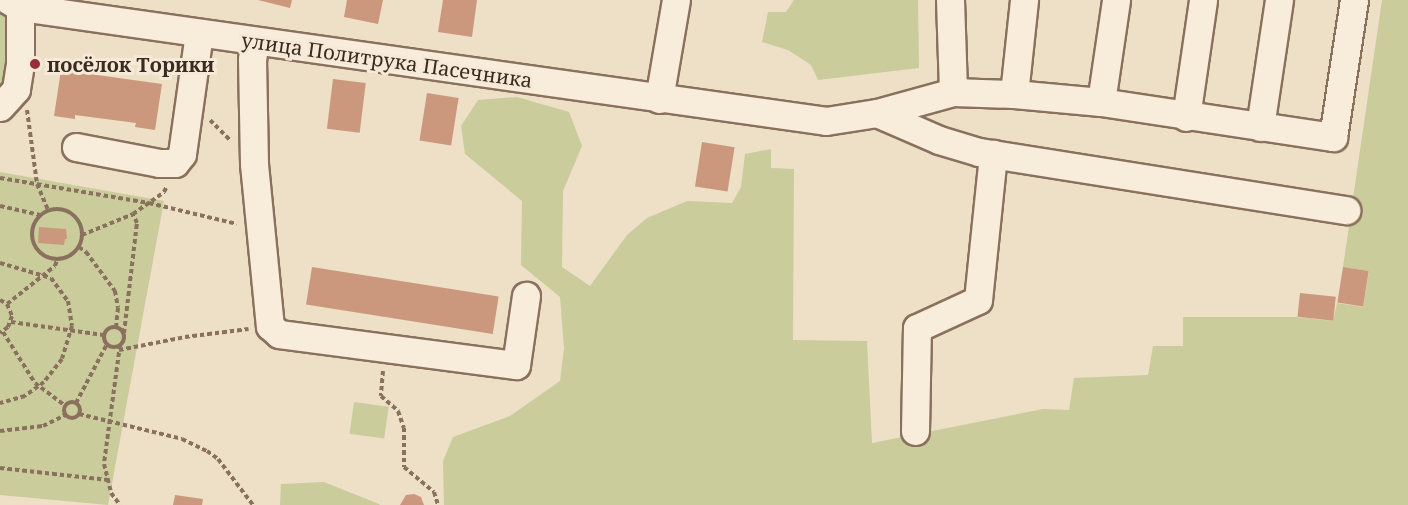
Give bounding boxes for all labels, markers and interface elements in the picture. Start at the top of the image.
street label: улица Политрука Пасечника [240,28,534,92]
place label: посёлок Торики [47,52,214,76]
marker: посёлок Торики [28,57,42,71]

